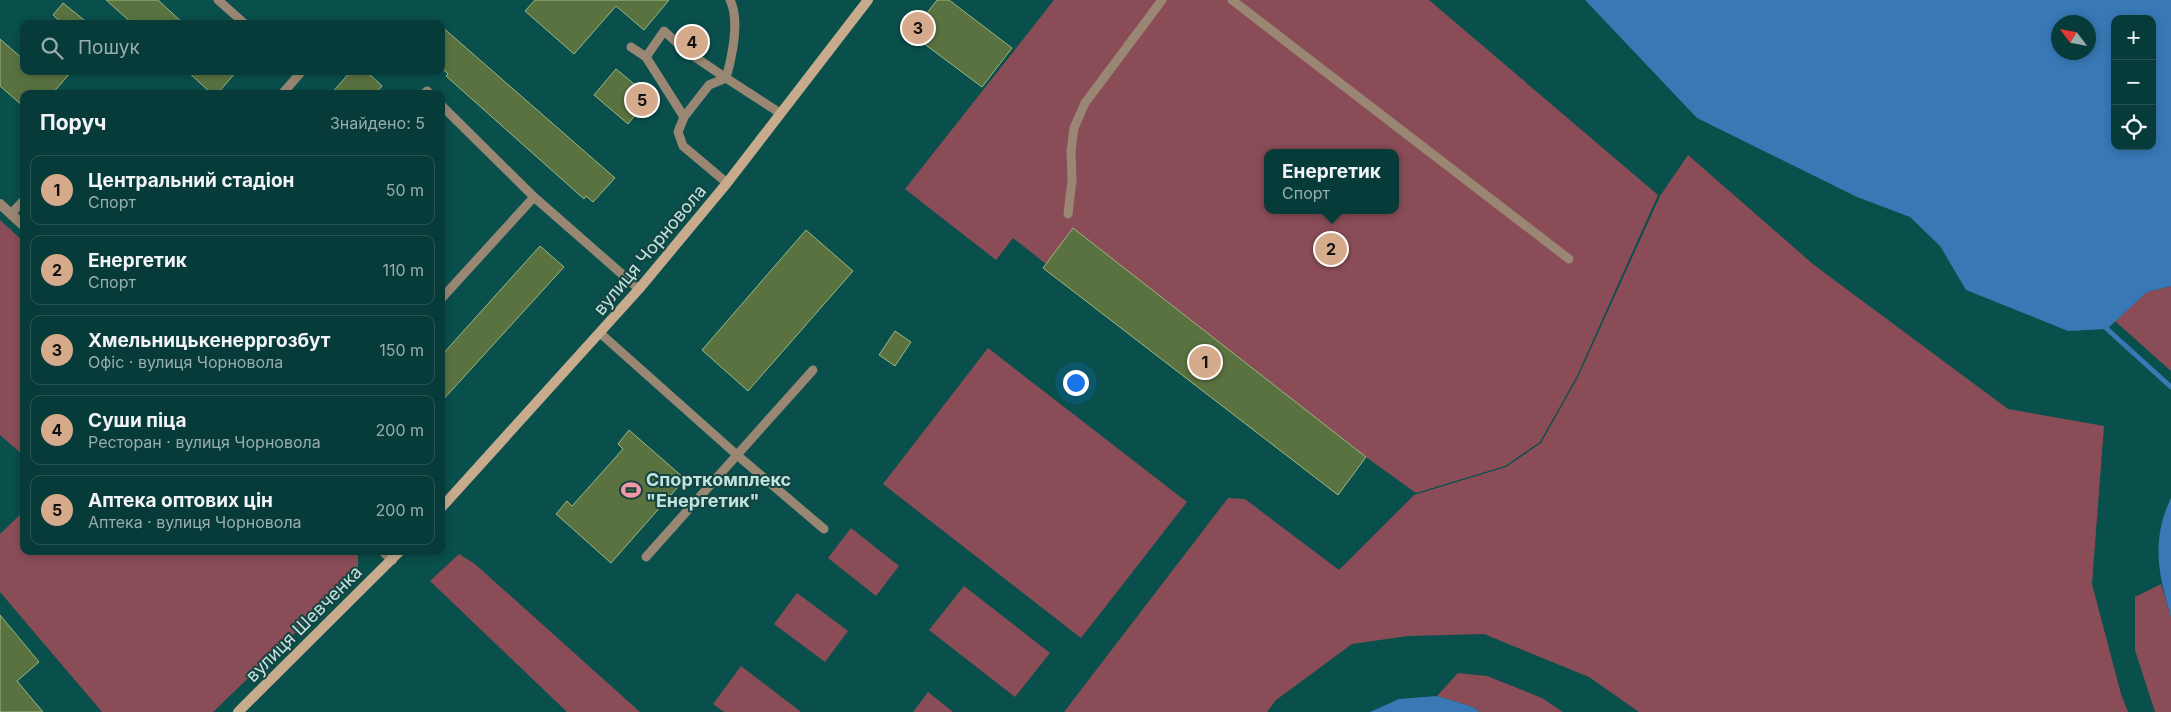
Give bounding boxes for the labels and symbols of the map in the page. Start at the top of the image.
pin: 3 [902,9,934,47]
north arrow [2051,15,2096,60]
pin: 4 [676,23,708,61]
pin: 5 [626,81,658,119]
street label: вулиця Чорновола [589,180,710,319]
pin: 2 [1315,230,1347,268]
pin: 1 [1189,343,1221,381]
your location [1063,370,1089,396]
place label: Спорткомплекс "Енергетик" [646,469,791,511]
sports icon: Спорткомплекс "Енергетик" [620,479,642,501]
street label: вулиця Шевченка [241,561,366,686]

